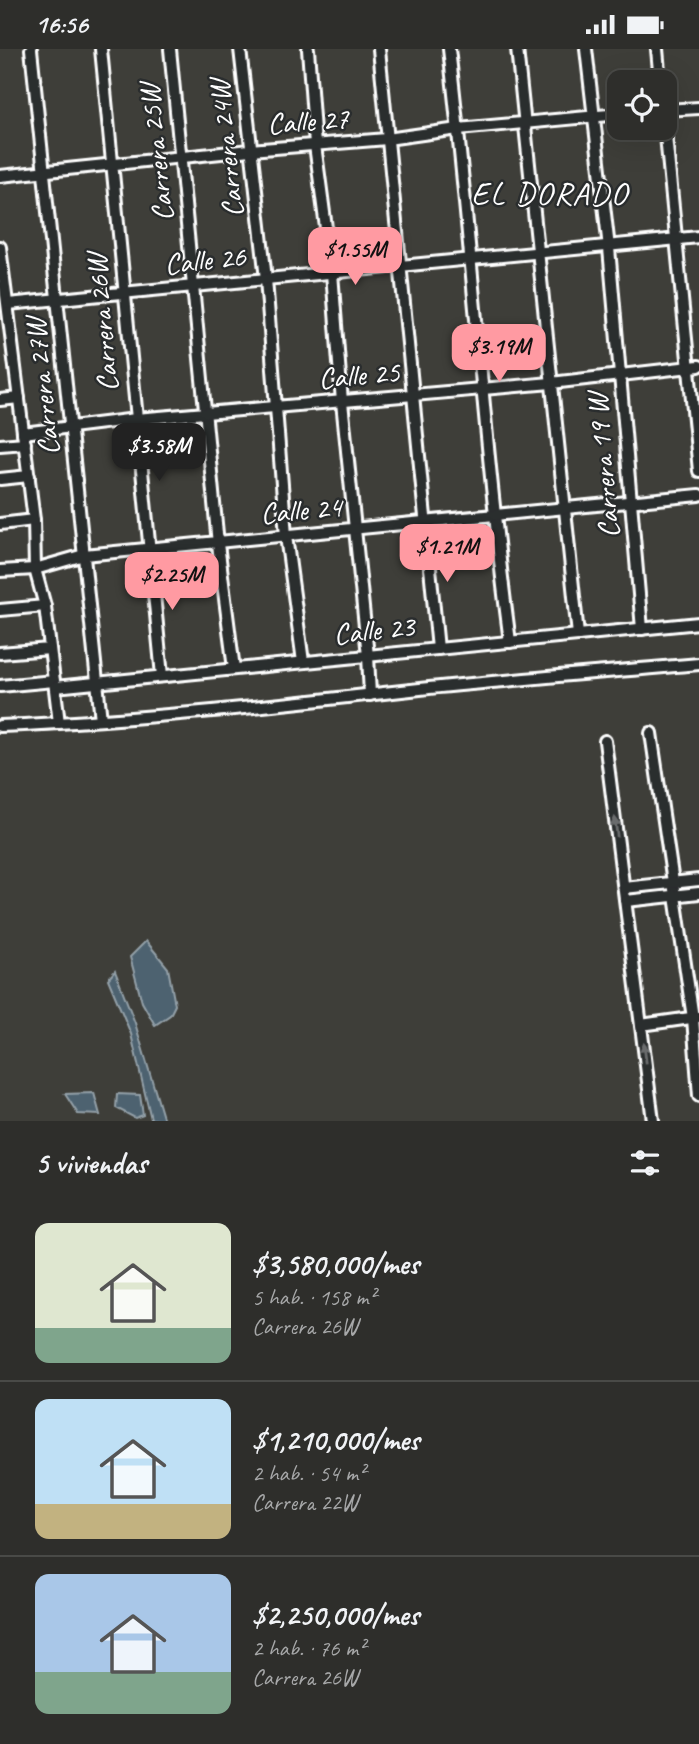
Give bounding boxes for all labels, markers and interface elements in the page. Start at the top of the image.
text: 16:56 [35,8,88,41]
map controls [607,70,677,140]
button: locate [607,70,677,140]
street label: Carrera 24W [199,73,252,219]
street label: Carrera 25W [129,77,182,223]
street label: Calle 27 [266,99,351,143]
district label: EL DORADO [471,173,630,214]
pin: $1.55M [298,227,412,287]
text: $1.55M [324,235,386,264]
street label: Calle 26 [163,237,249,283]
street label: Carrera 26W [77,247,127,393]
street label: Carrera 27W [15,311,68,457]
pin: $3.19M [442,325,556,384]
text: $3.19M [468,332,530,361]
street label: Calle 25 [317,352,403,397]
street label: Carrera 19 W [577,387,628,540]
pin: $3.58M [102,423,216,483]
text: $3.58M [128,431,190,460]
street label: Calle 24 [259,487,346,532]
pin: $1.21M [390,525,504,584]
text: $1.21M [416,532,478,561]
pin: $2.25M [115,553,229,612]
text: $2.25M [141,560,203,589]
street label: Calle 23 [332,607,419,653]
one-way arrow [611,816,622,838]
one-way arrow [639,1042,650,1064]
text: 5 viviendas [35,1144,147,1182]
icon: filters [626,1144,664,1182]
text: $3,580,000/mes [252,1245,419,1283]
icon: home [91,1251,175,1335]
text: 5 hab. · 158 m² [252,1283,376,1312]
text: Carrera 26W [252,1312,357,1341]
text: $1,210,000/mes [252,1421,419,1459]
icon: home [91,1427,175,1511]
text: 2 hab. · 54 m² [252,1459,365,1488]
text: Carrera 22W [252,1488,357,1517]
text: $2,250,000/mes [252,1596,419,1634]
icon: home [91,1602,175,1686]
text: 2 hab. · 76 m² [252,1634,365,1663]
text: Carrera 26W [252,1663,357,1692]

